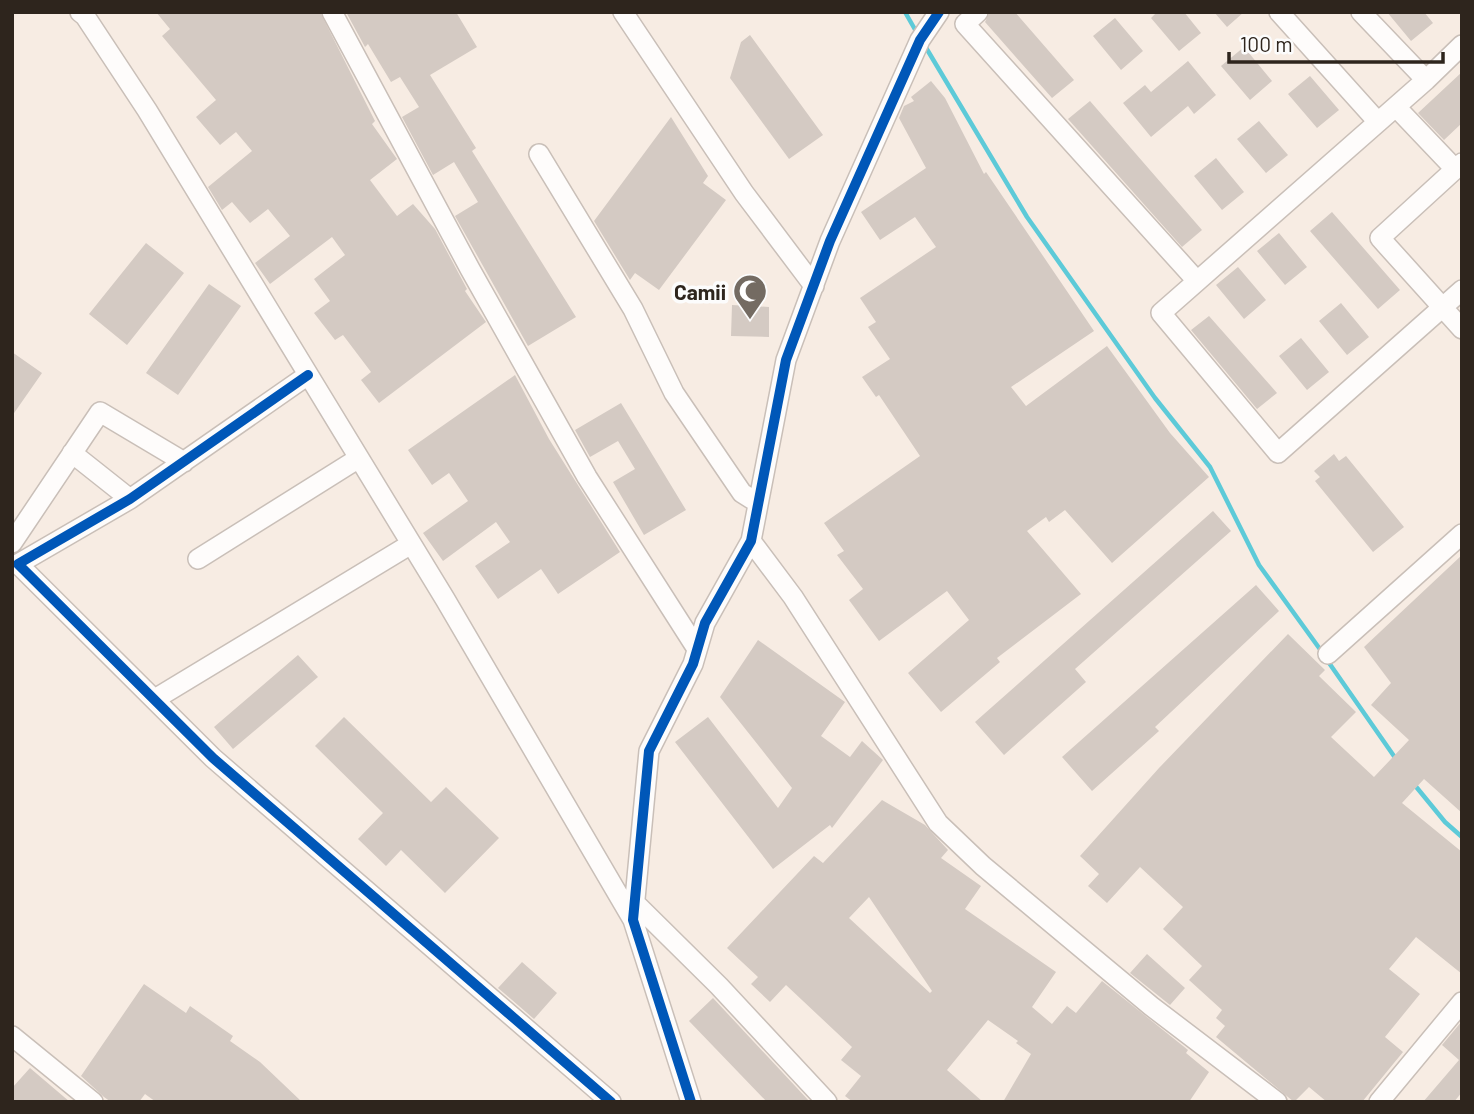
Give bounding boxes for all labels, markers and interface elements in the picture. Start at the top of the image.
scale bar [1229,21,1442,65]
text: 100 m [1240,31,1293,56]
mosque icon: Camii [731,272,769,321]
place label: Camii [674,279,726,304]

